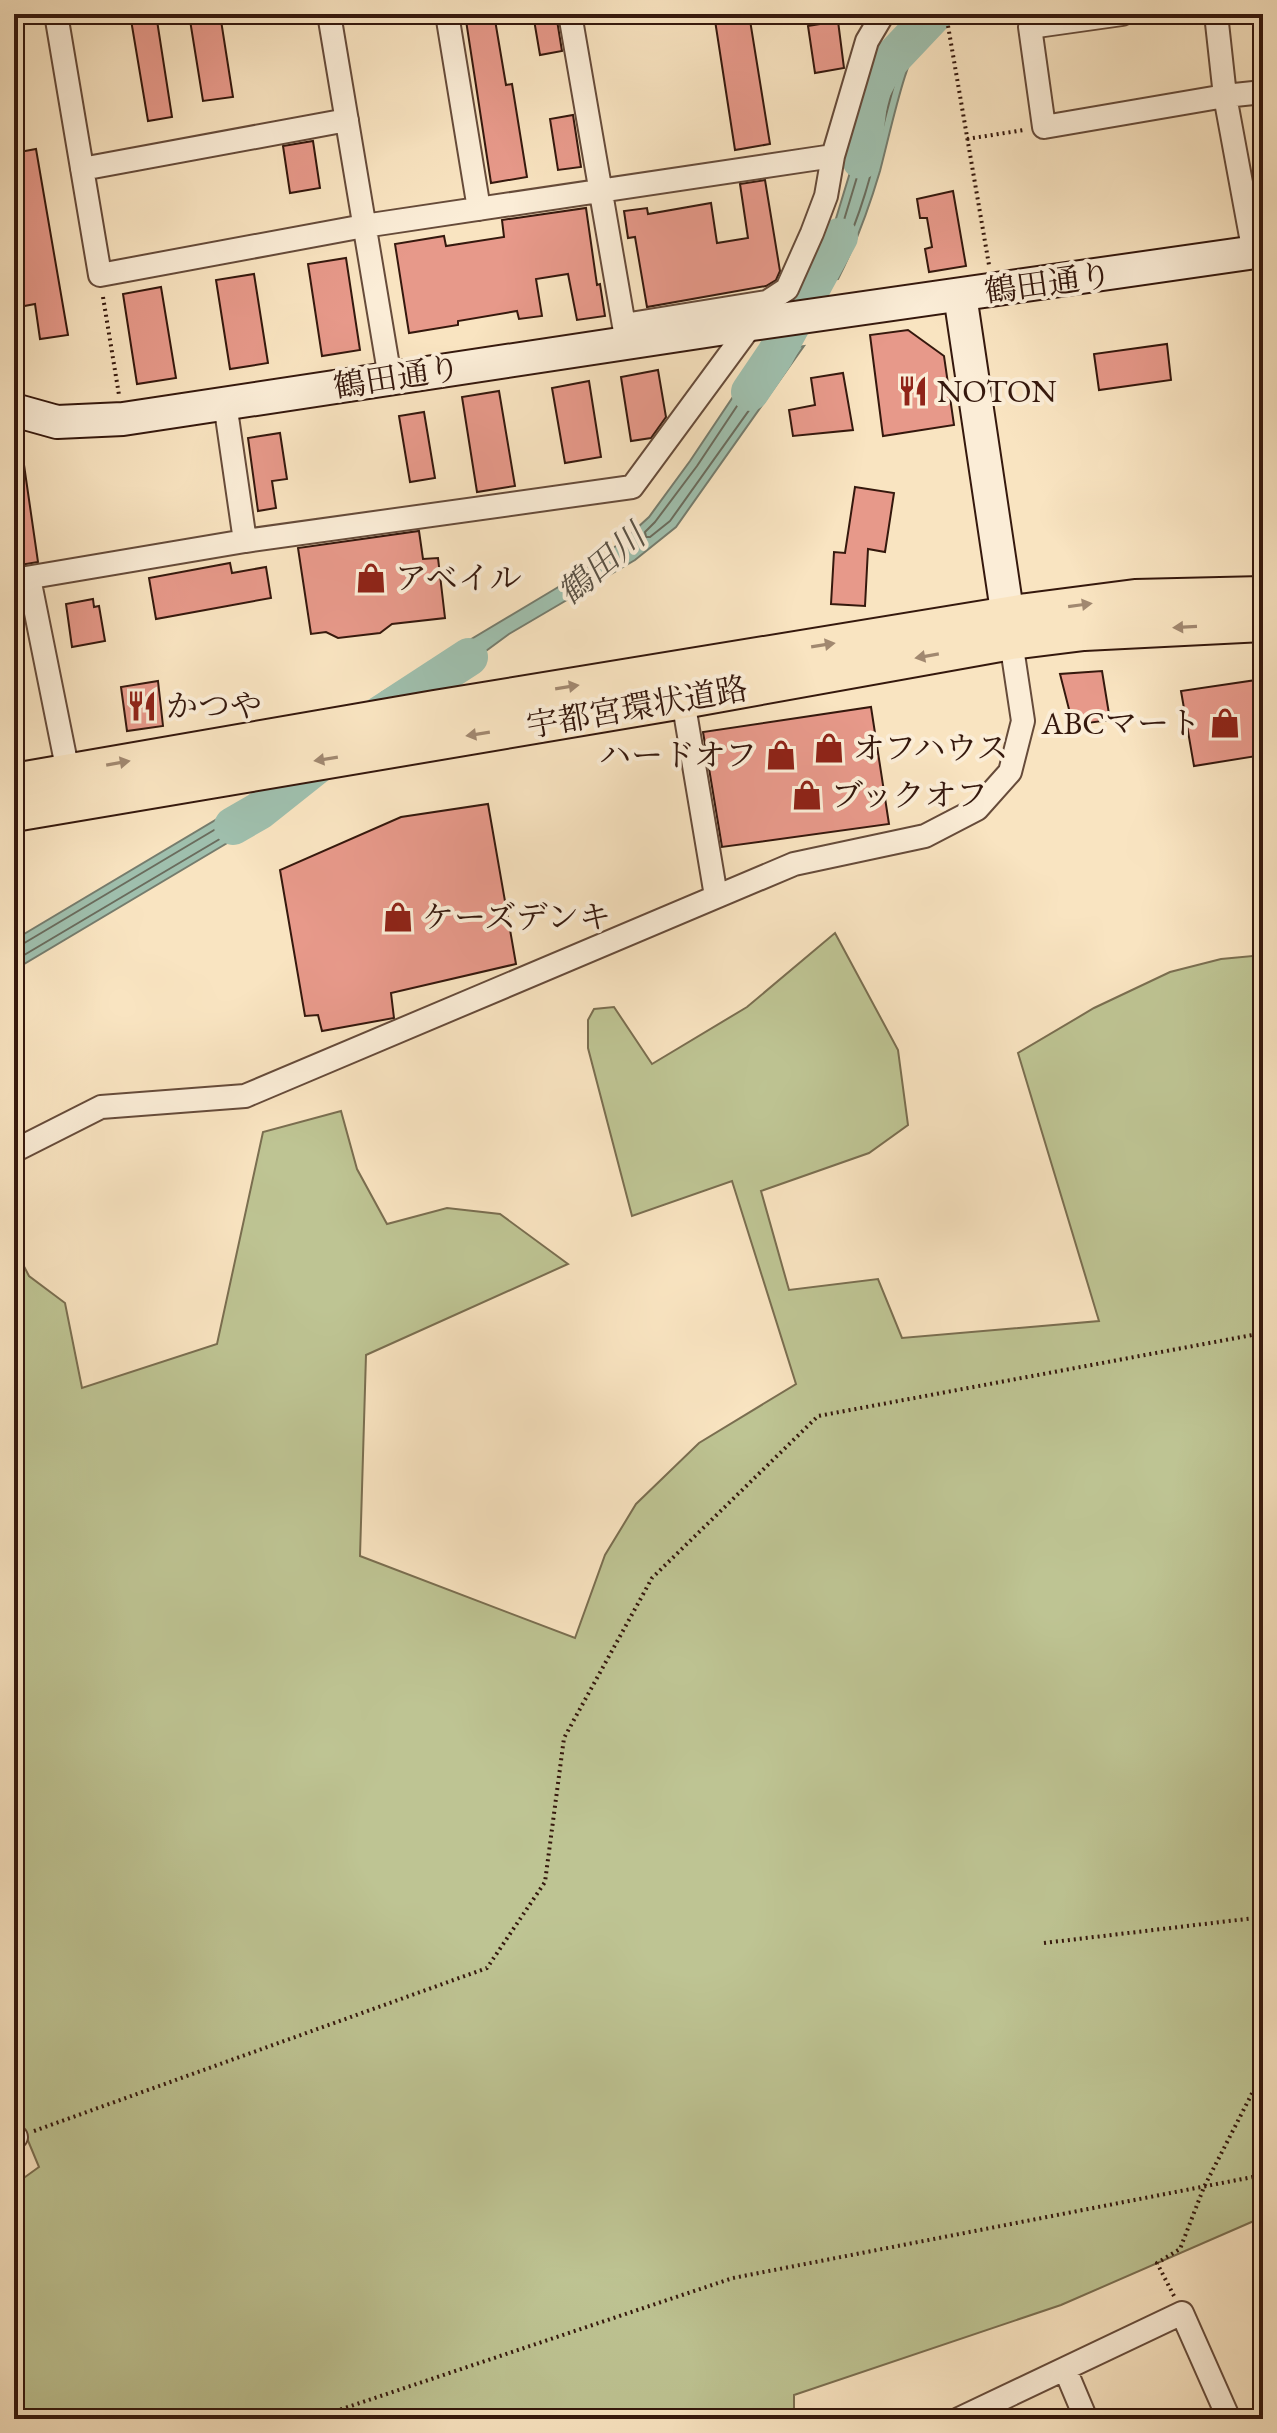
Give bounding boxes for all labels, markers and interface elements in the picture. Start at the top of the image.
street label: 鶴田通り [982,253,1114,313]
street label: 鶴田通り [330,346,464,408]
place label: NOTON [937,370,1057,412]
restaurant icon: NOTON [896,374,930,408]
water label: 鶴田川 [548,511,657,614]
place label: アベイル [395,557,522,599]
shop icon: アベイル [354,561,388,595]
one-way arrow [1068,598,1093,611]
one-way arrow [1172,621,1197,634]
one-way arrow [811,639,836,651]
one-way arrow [914,651,939,663]
street label: 宇都宮環状道路 [523,667,751,747]
one-way arrow [555,681,580,693]
place label: かつや [166,685,262,727]
restaurant icon: かつや [125,689,159,723]
place label: ABCマート [1040,702,1201,744]
shop icon: ABCマート [1208,706,1242,740]
place label: オフハウス [853,727,1009,769]
one-way arrow [465,728,490,740]
shop icon: オフハウス [812,731,846,765]
place label: ハードオフ [599,734,757,776]
shop icon: ハードオフ [764,738,798,772]
one-way arrow [313,753,338,766]
one-way arrow [106,757,131,769]
place label: ブックオフ [831,774,988,816]
shop icon: ブックオフ [790,778,824,812]
place label: ケーズデンキ [422,896,611,938]
shop icon: ケーズデンキ [381,900,415,934]

